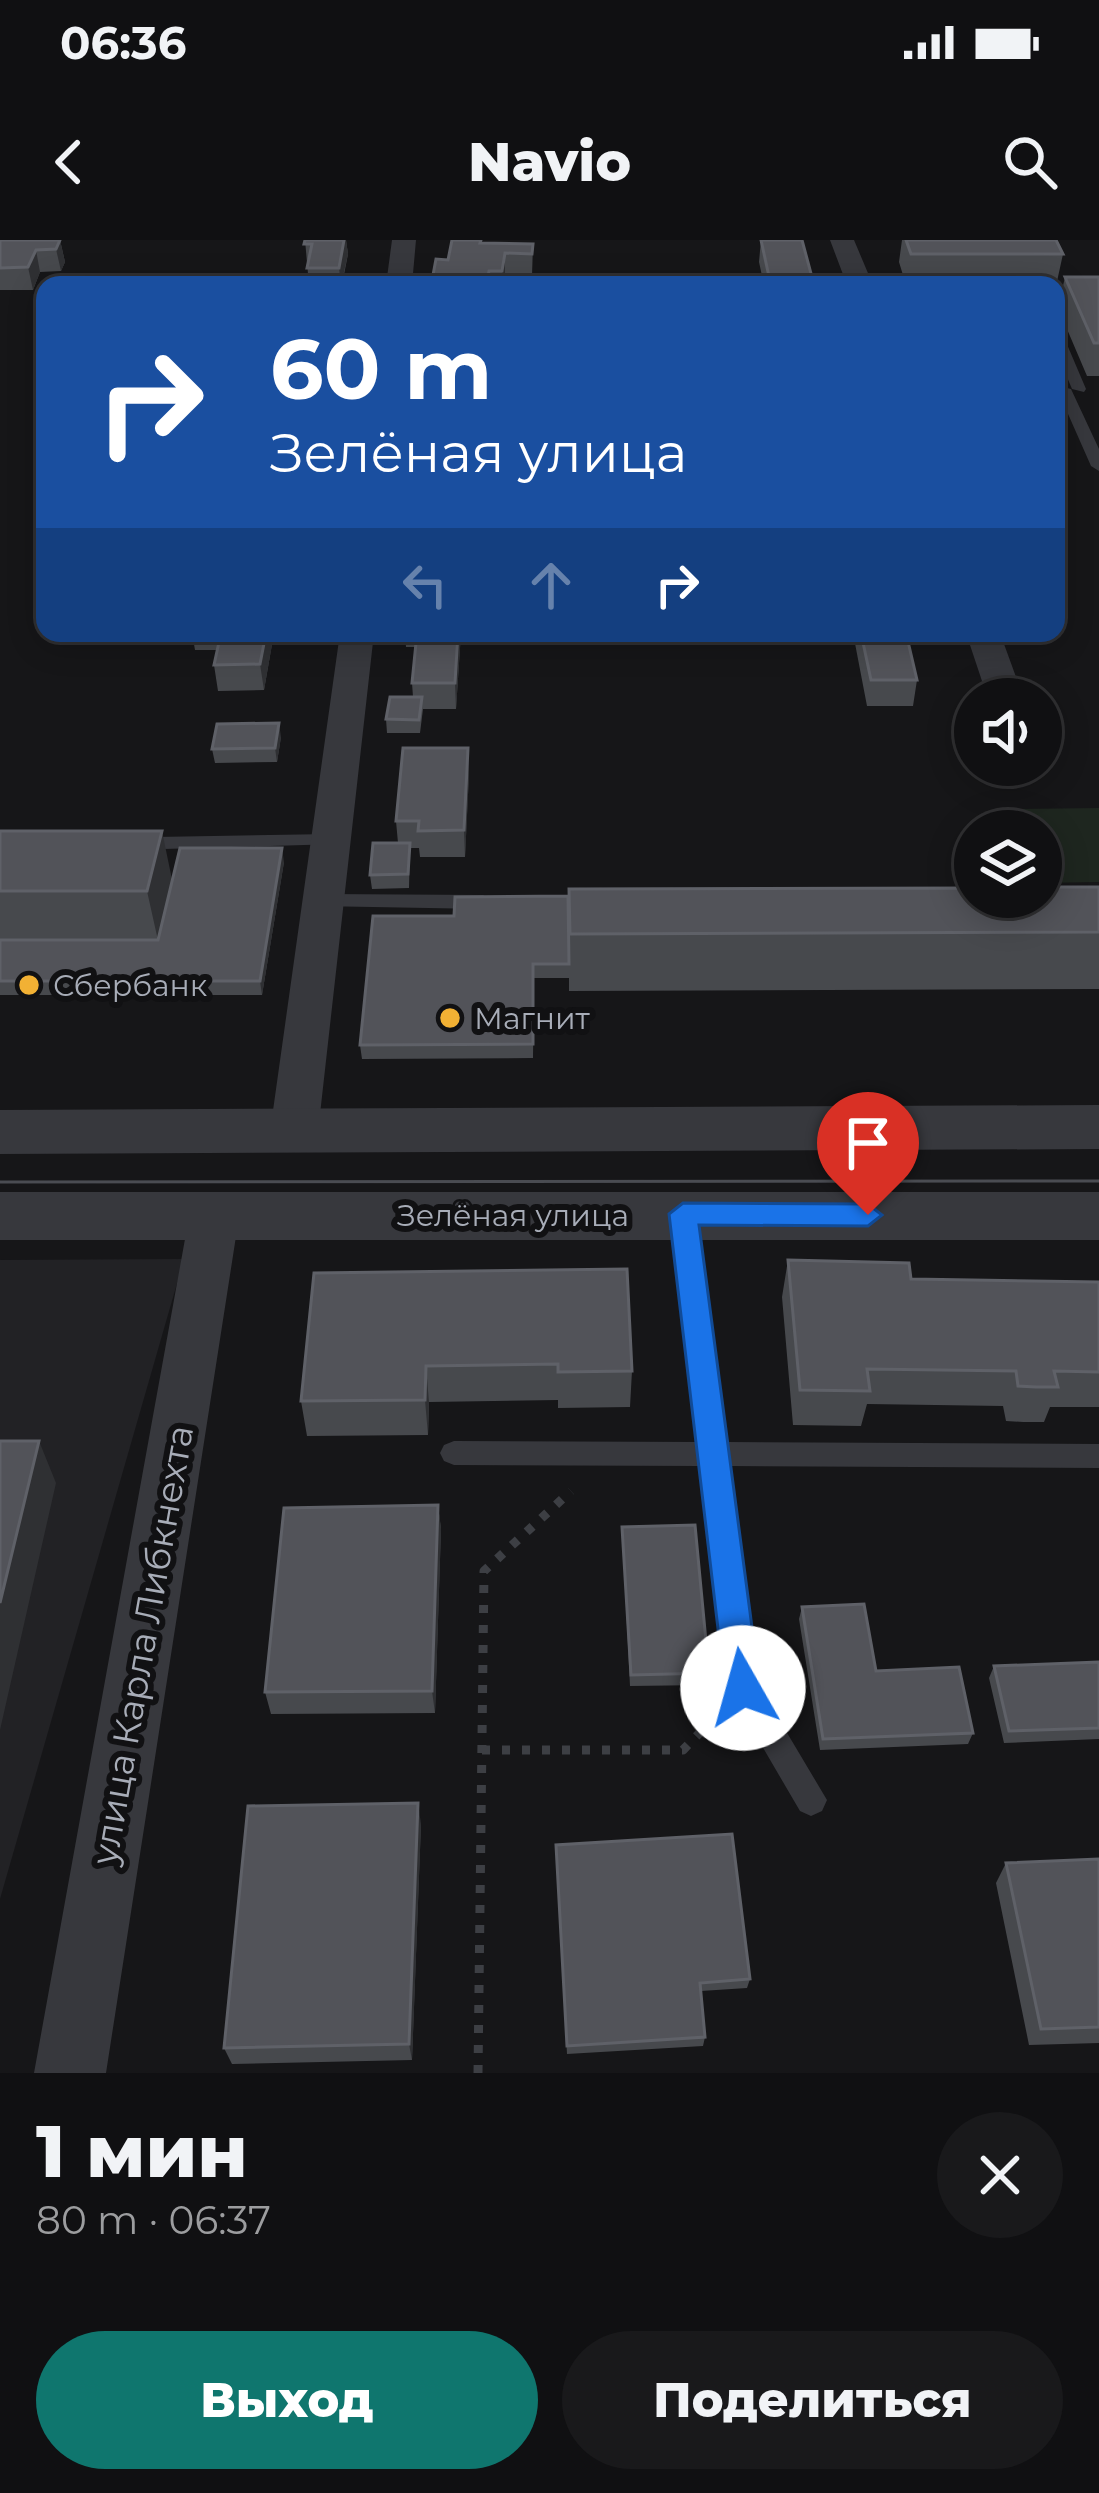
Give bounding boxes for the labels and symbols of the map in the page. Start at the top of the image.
place label: Сбербанк [53,967,208,1004]
marker: Сбербанк [16,972,42,998]
place label: Магнит [474,1000,591,1037]
marker: Магнит [437,1005,463,1031]
pin [817,1092,919,1215]
street label: Зелёная улица [397,1197,629,1234]
street label: улица Карла Либкнехта [81,1422,202,1869]
position arrow [680,1625,806,1751]

